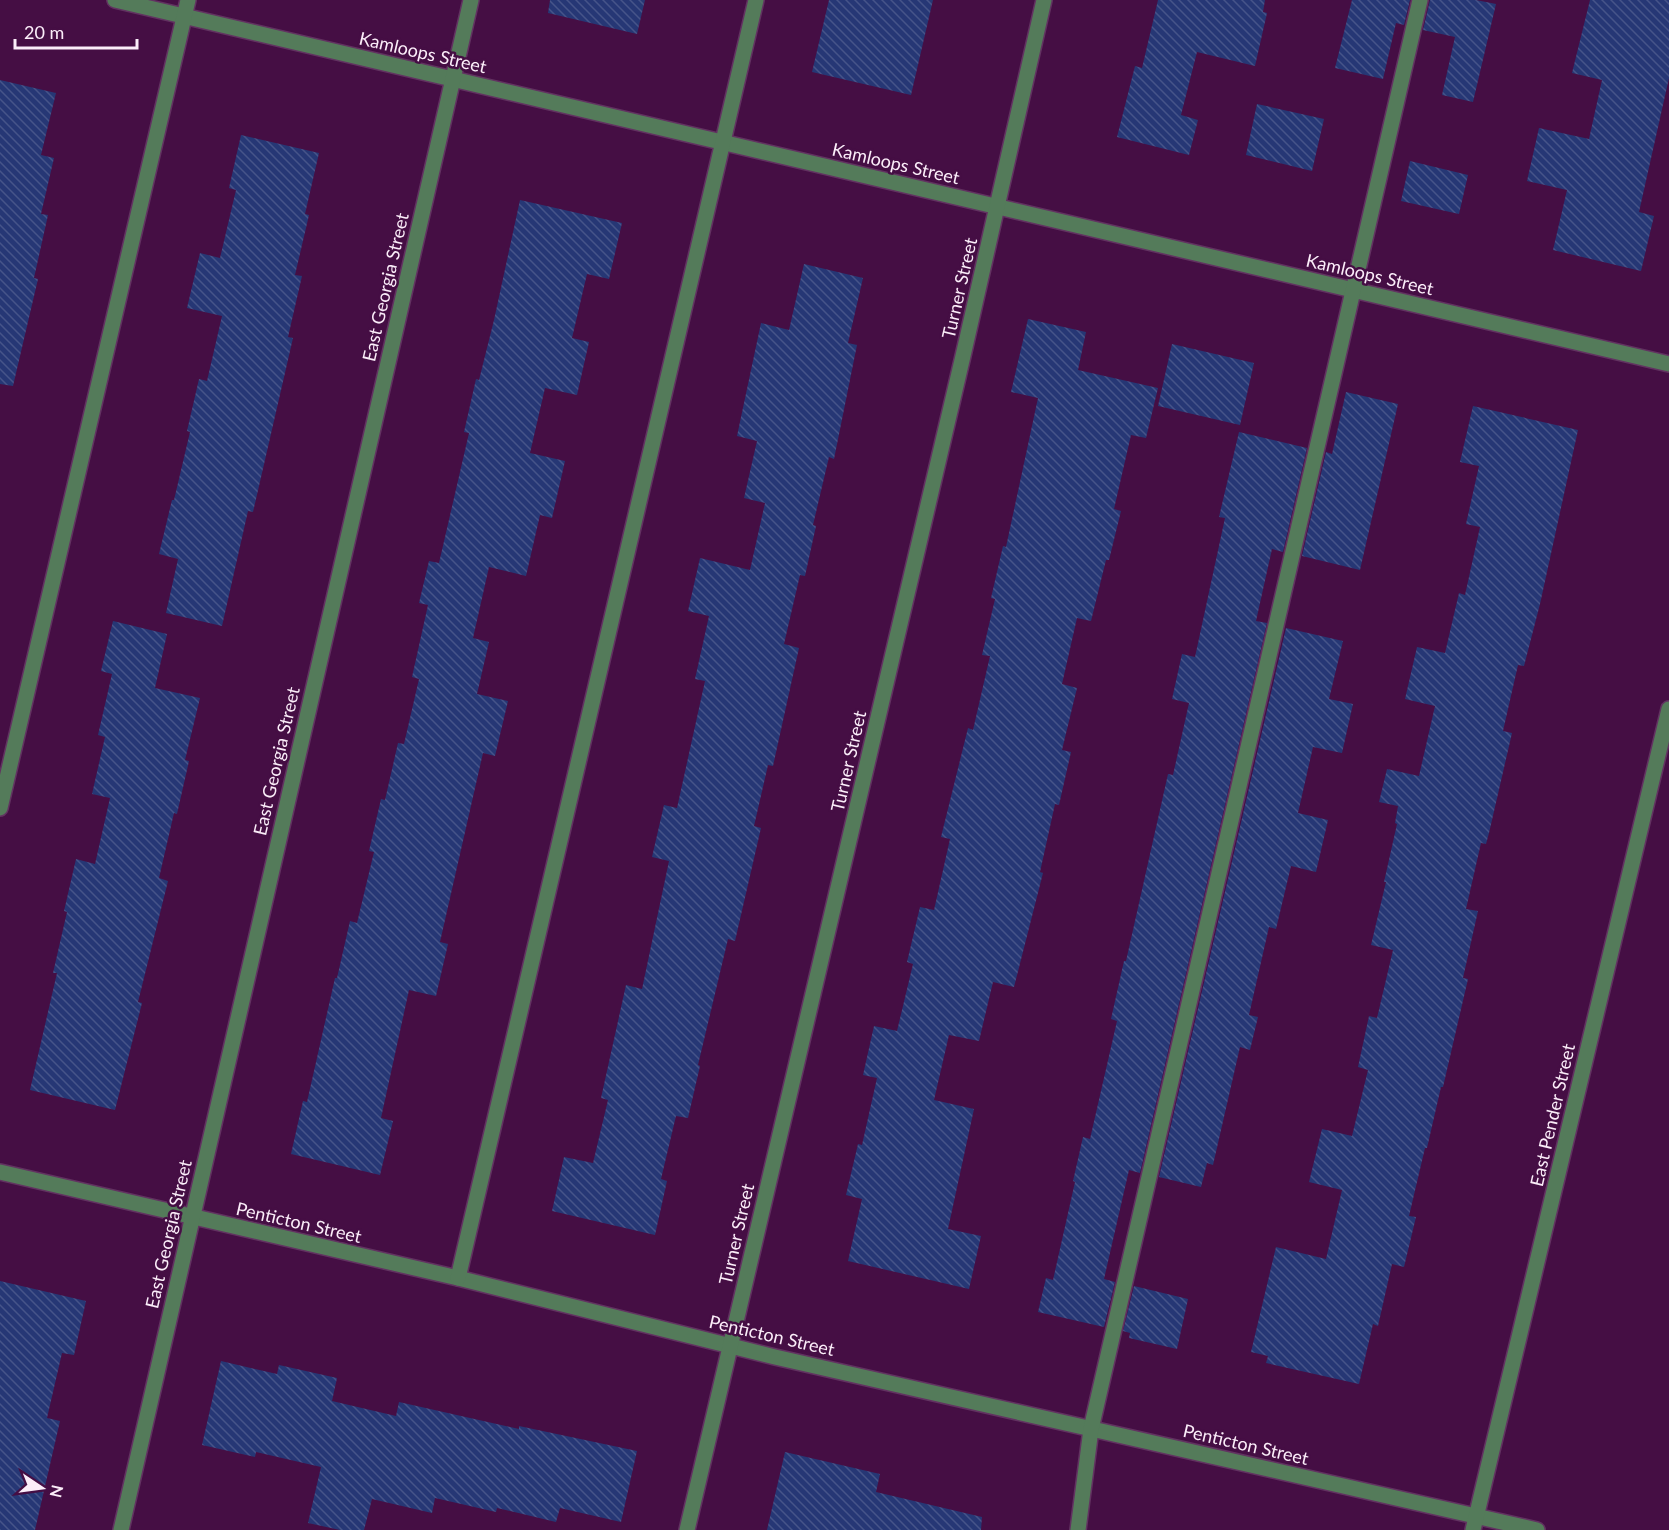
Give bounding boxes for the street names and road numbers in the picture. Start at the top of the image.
street label: Kamloops Street [357,27,489,77]
street label: Kamloops Street [830,138,962,188]
street label: East Georgia Street [357,210,413,363]
street label: Turner Street [937,235,981,341]
street label: Kamloops Street [1304,249,1436,299]
street label: East Georgia Street [248,684,304,837]
street label: Turner Street [826,708,870,814]
street label: East Pender Street [1525,1041,1579,1188]
street label: East Georgia Street [140,1157,196,1310]
street label: Turner Street [714,1181,758,1287]
street label: Penticton Street [234,1197,364,1247]
street label: Penticton Street [707,1310,837,1360]
street label: Penticton Street [1181,1419,1311,1469]

